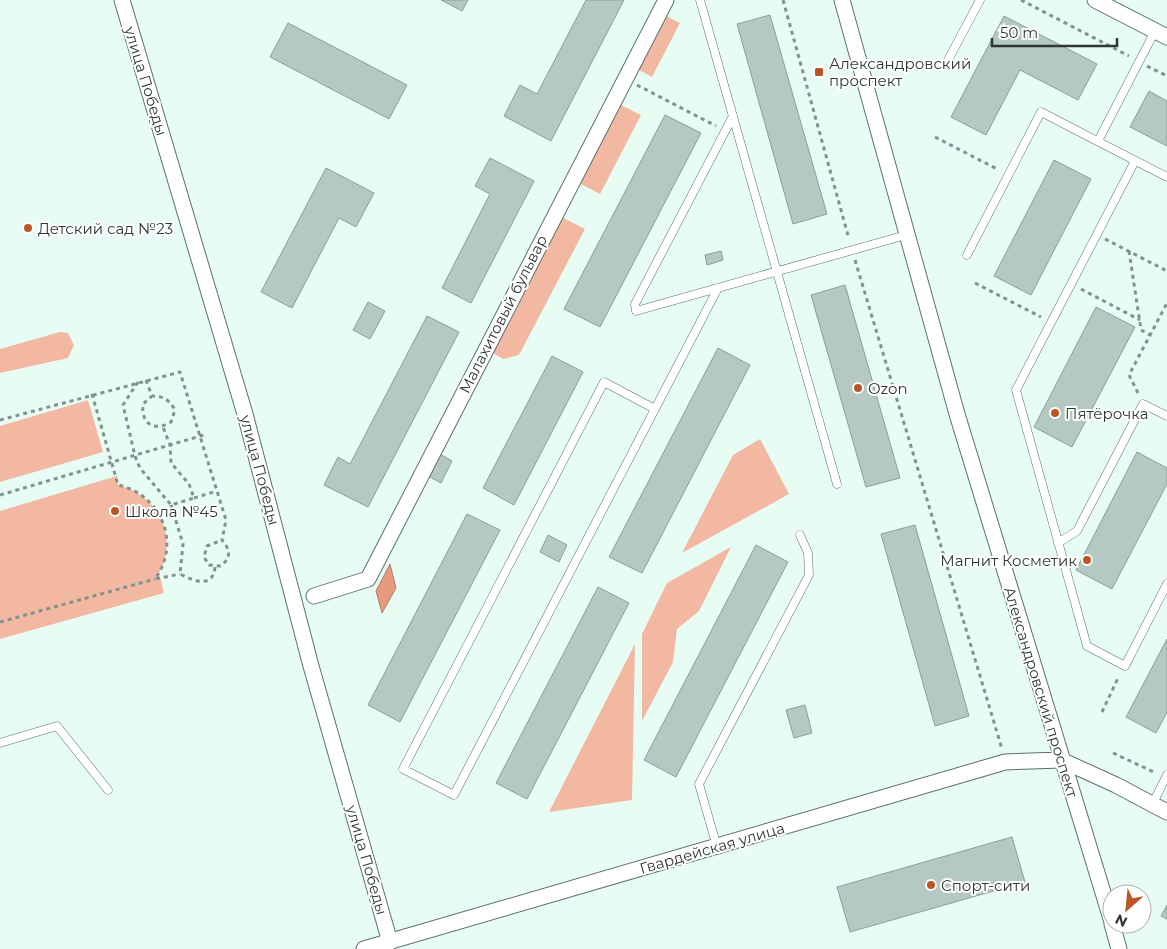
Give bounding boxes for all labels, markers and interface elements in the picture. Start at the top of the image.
scale bar [992,15,1117,47]
street label: улица Победы [120,23,172,138]
text: 50 m [1000,23,1038,42]
place label: Александровский проспект [829,54,971,90]
marker: Александровский проспект [813,66,825,78]
place label: Детский сад №23 [38,219,173,238]
marker: Детский сад №23 [22,222,34,234]
street label: Малахитовый бульвар [455,232,551,396]
place label: Ozon [868,379,908,398]
marker: Ozon [852,382,864,394]
place label: Пятёрочка [1065,404,1149,423]
marker: Пятёрочка [1049,407,1061,419]
street label: улица Победы [236,412,284,527]
place label: Школа №45 [125,502,218,521]
marker: Школа №45 [109,505,121,517]
place label: Магнит Косметик [940,551,1077,570]
marker: Магнит Косметик [1081,554,1093,566]
street label: Александровский проспект [1000,584,1082,801]
street label: улица Победы [342,802,392,917]
street label: Гвардейская улица [637,818,787,878]
place label: Спорт-сити [941,876,1030,895]
marker: Спорт-сити [925,879,937,891]
north arrow [1102,884,1152,934]
text: N [1112,910,1130,931]

